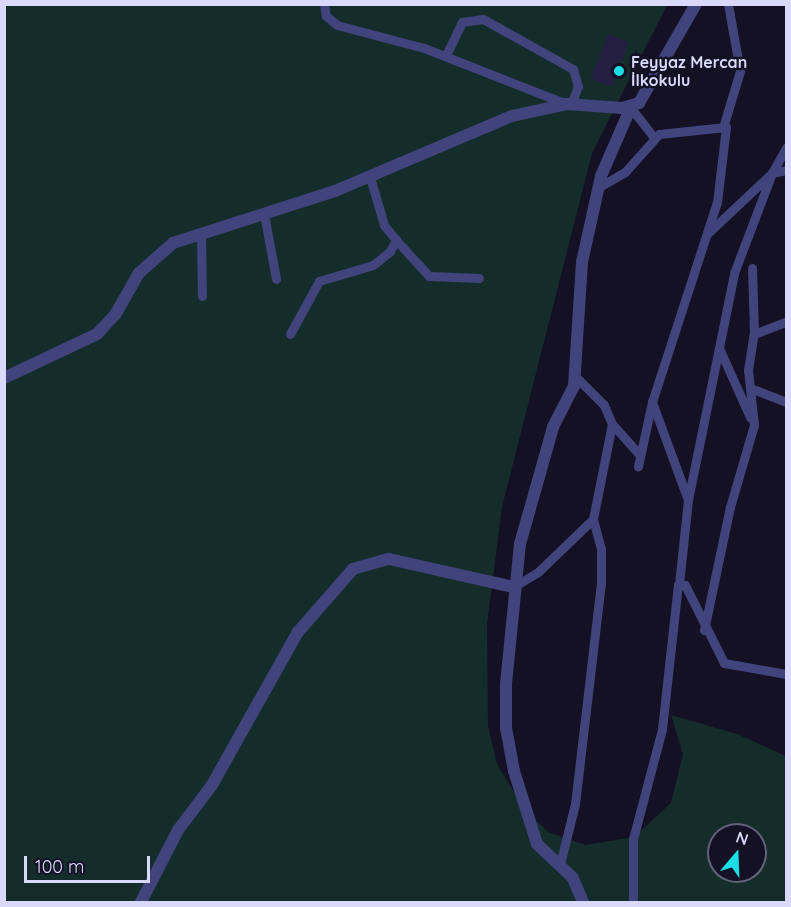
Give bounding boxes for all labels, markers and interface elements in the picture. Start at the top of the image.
place label: Feyyaz Mercan İlkokulu [631,52,747,90]
marker: Feyyaz Mercan İlkokulu [612,64,626,78]
north arrow [707,823,767,883]
text: N [733,826,751,849]
scale bar [27,844,153,882]
text: 100 m [35,855,84,878]

